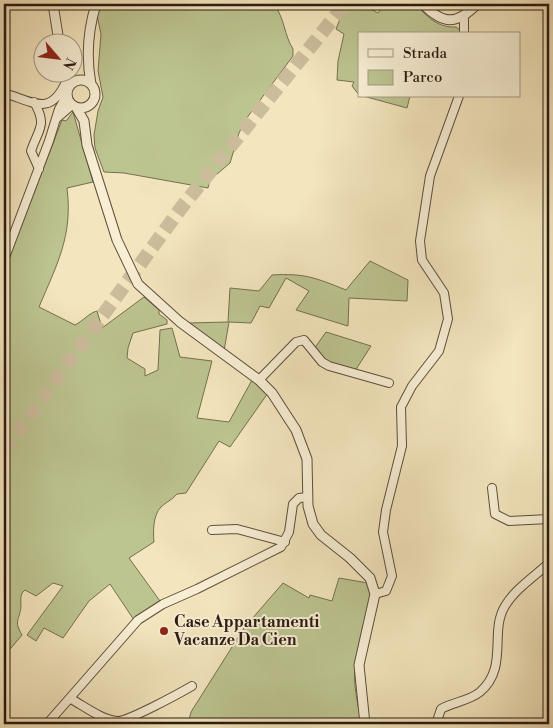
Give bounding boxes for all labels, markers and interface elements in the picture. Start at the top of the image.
north arrow [32,32,82,82]
legend [358,32,520,98]
text: Strada [403,44,447,63]
text: N [58,55,79,73]
text: Parco [403,68,442,87]
place label: Case Appartamenti Vacanze Da Cien [173,612,319,650]
marker: Case Appartamenti Vacanze Da Cien [158,625,170,637]

